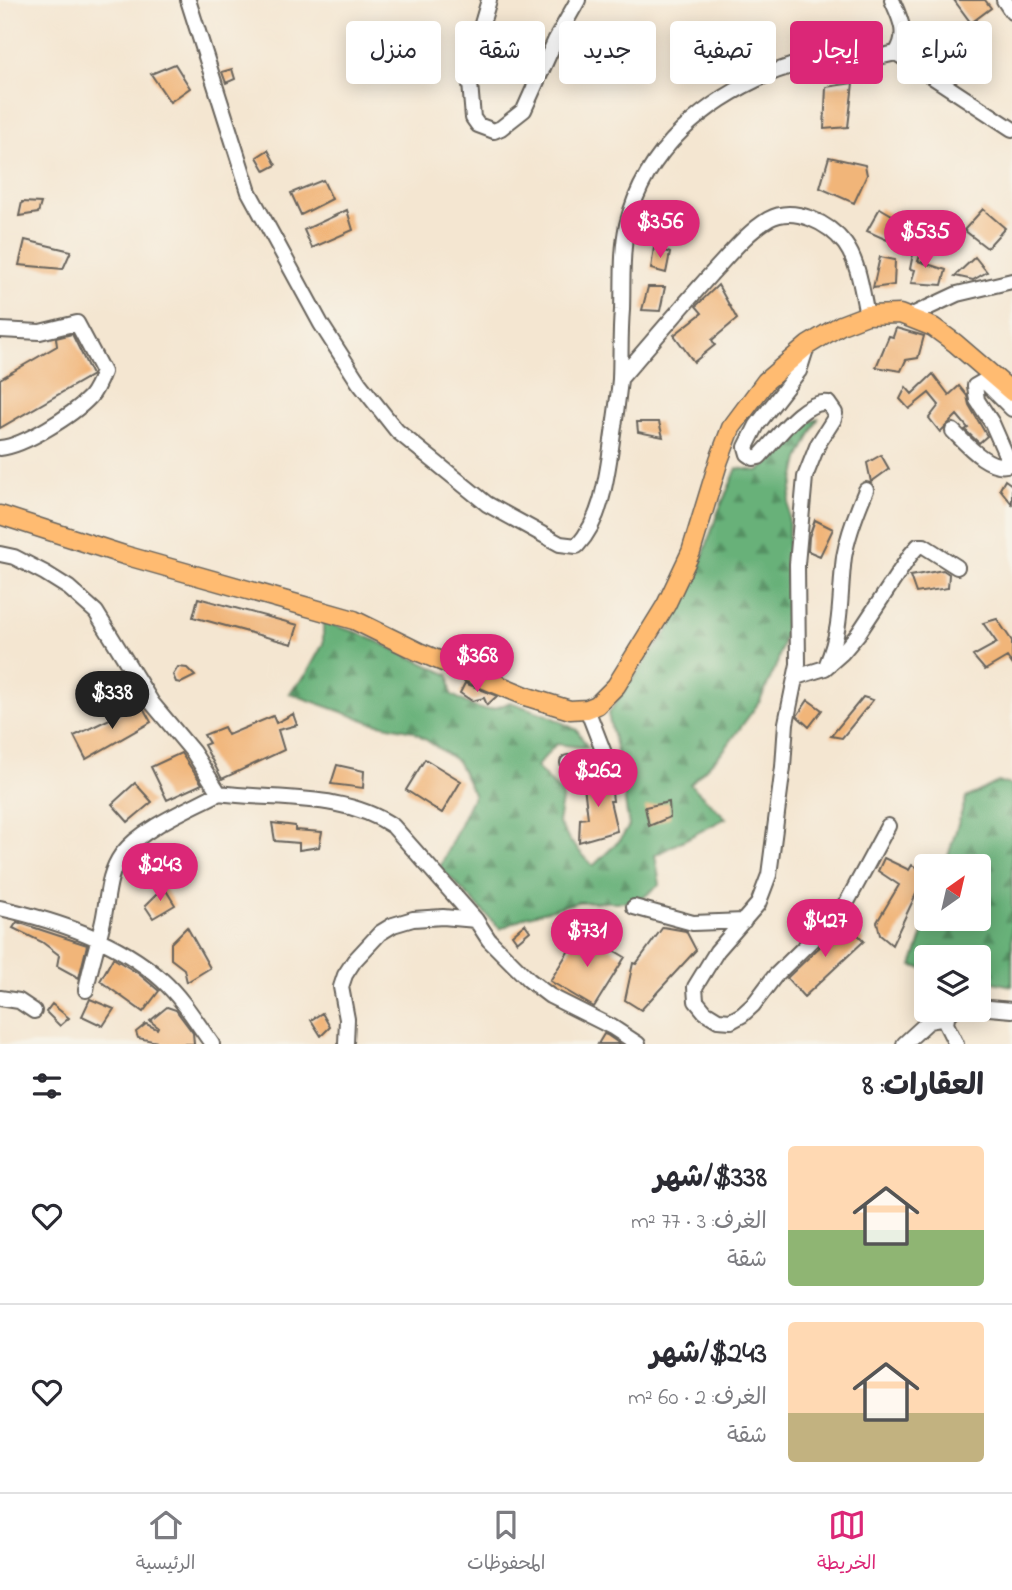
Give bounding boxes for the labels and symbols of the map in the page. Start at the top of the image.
pin: $356 [619,201,701,260]
pin: $535 [884,210,966,270]
pin: $368 [436,634,518,694]
pin: $338 [71,672,153,731]
pin: $262 [557,750,639,809]
pin: $243 [119,844,201,903]
north arrow [914,854,990,931]
pin: $427 [784,900,866,959]
pin: $731 [546,909,628,969]

